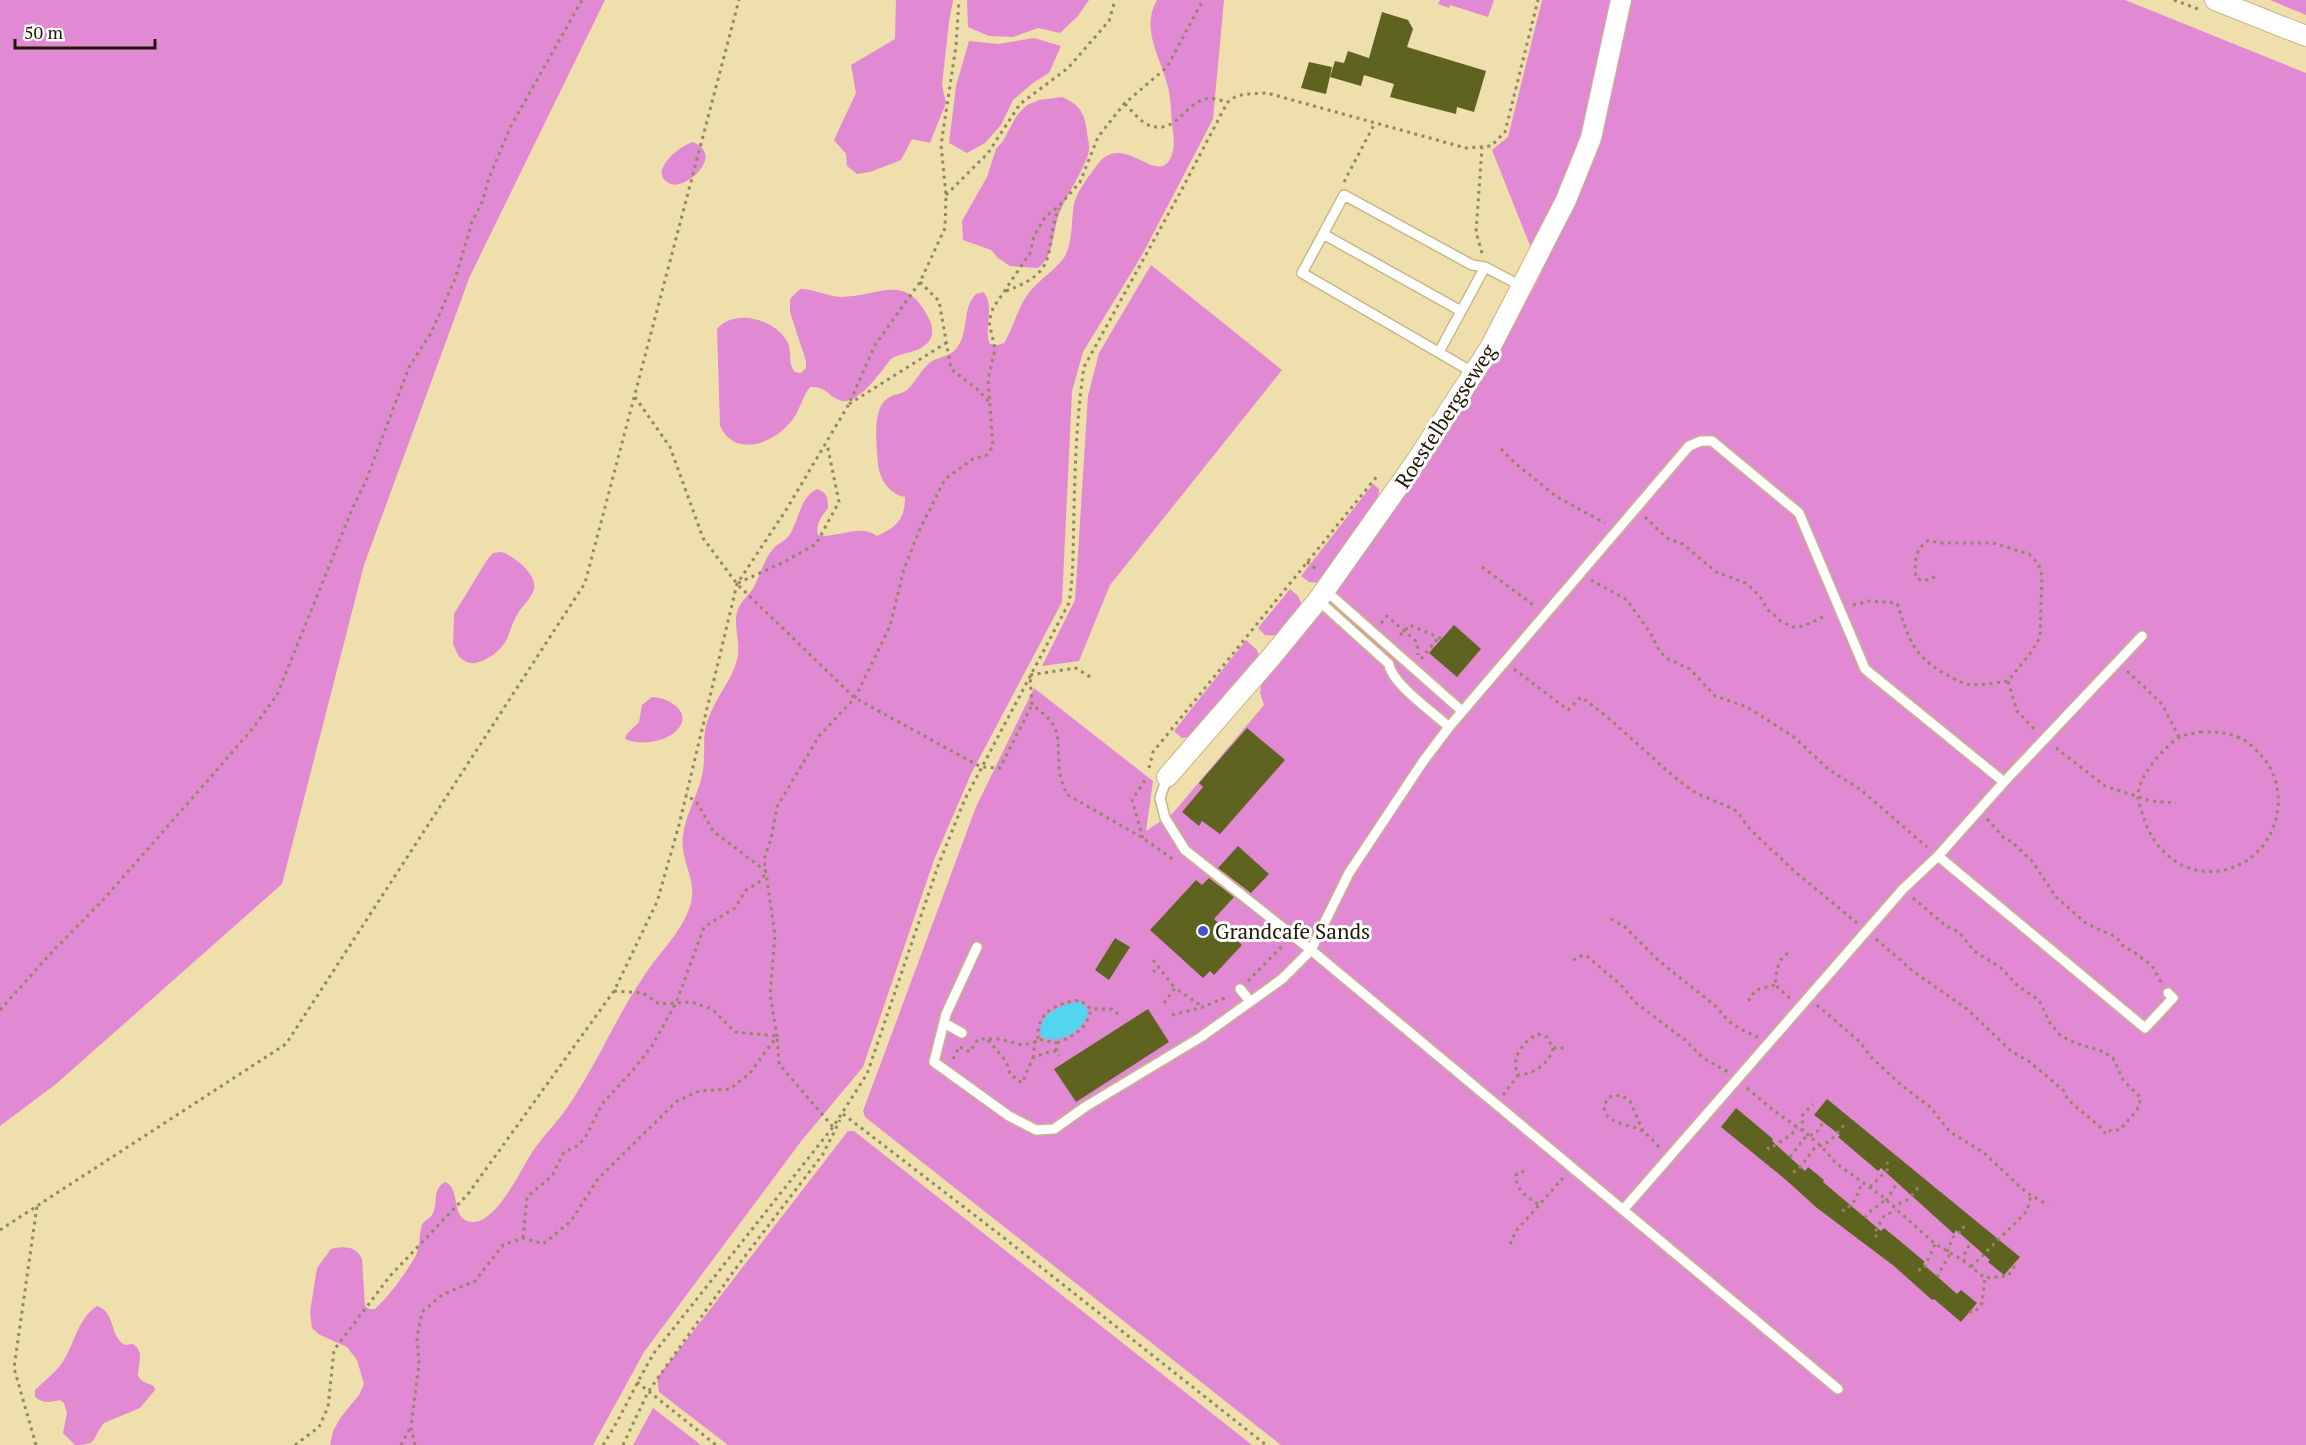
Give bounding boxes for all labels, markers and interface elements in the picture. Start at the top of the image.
scale bar [15,12,154,50]
text: 50 m [24,20,64,44]
street label: Roestelbergseweg [1388,338,1503,493]
place label: Grandcafe Sands [1215,917,1370,945]
marker: Grandcafe Sands [1196,924,1210,938]

